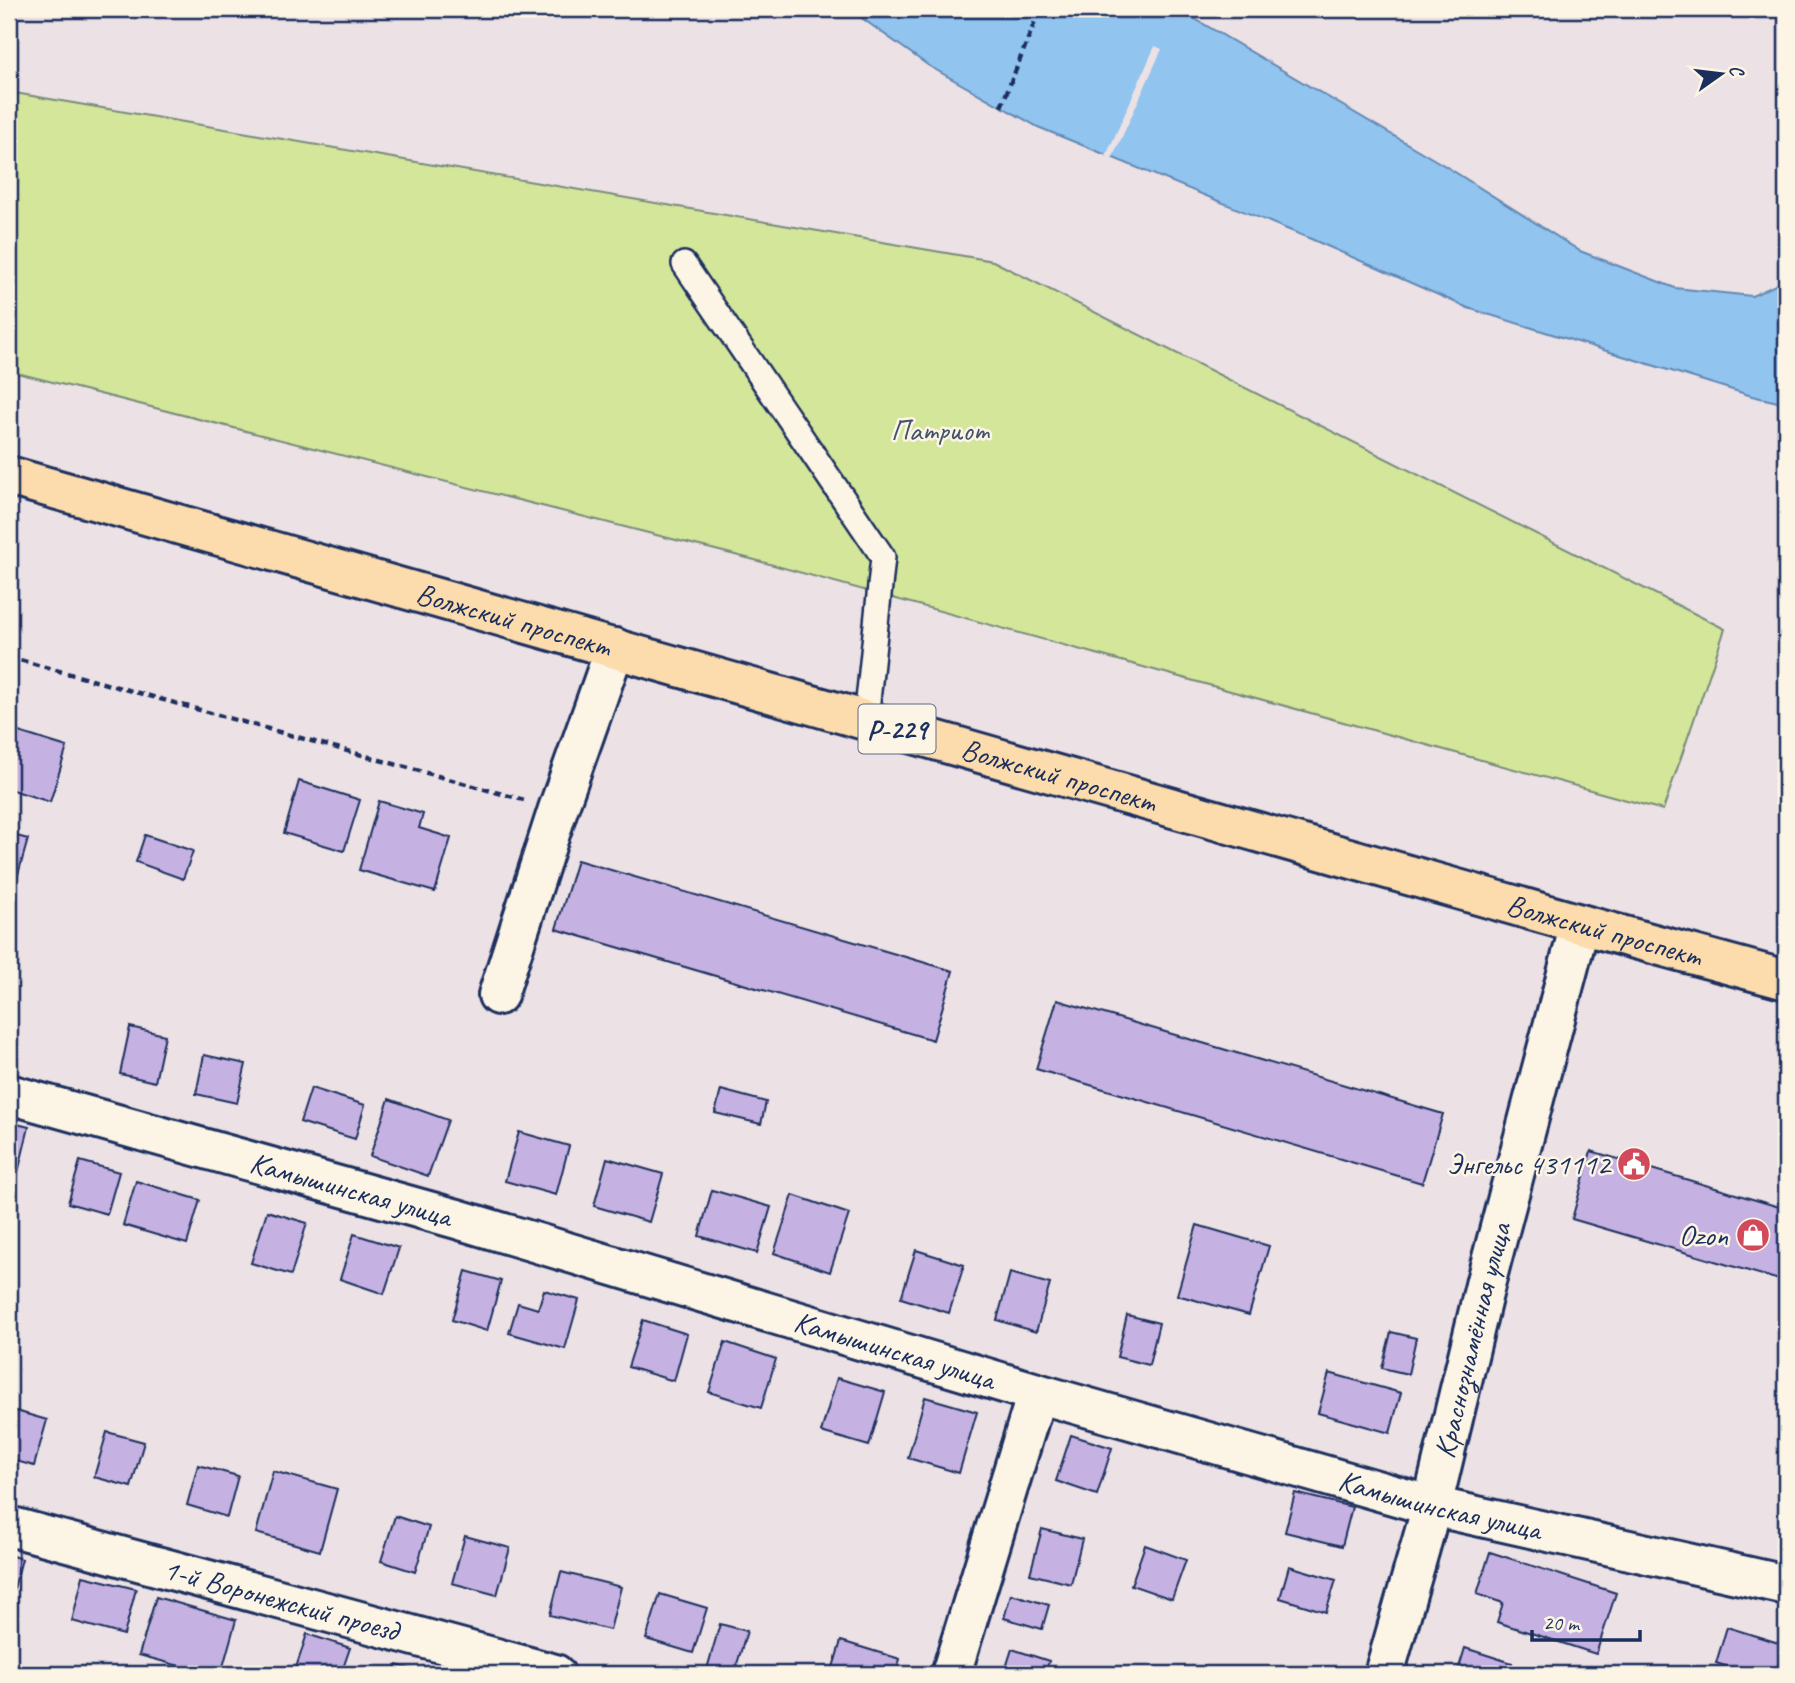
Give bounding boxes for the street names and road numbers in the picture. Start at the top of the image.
street label: Волжский проспект [412,574,617,666]
road number: Р-229 [858,704,936,754]
street label: Волжский проспект [957,730,1162,822]
street label: Волжский проспект [1502,885,1708,976]
street label: Камышинская улица [246,1143,459,1236]
street label: Краснознамённая улица [1425,1217,1520,1462]
street label: Камышинская улица [790,1302,1002,1399]
street label: Камышинская улица [1334,1461,1547,1549]
street label: 1-й Воронежский проезд [160,1550,405,1650]

